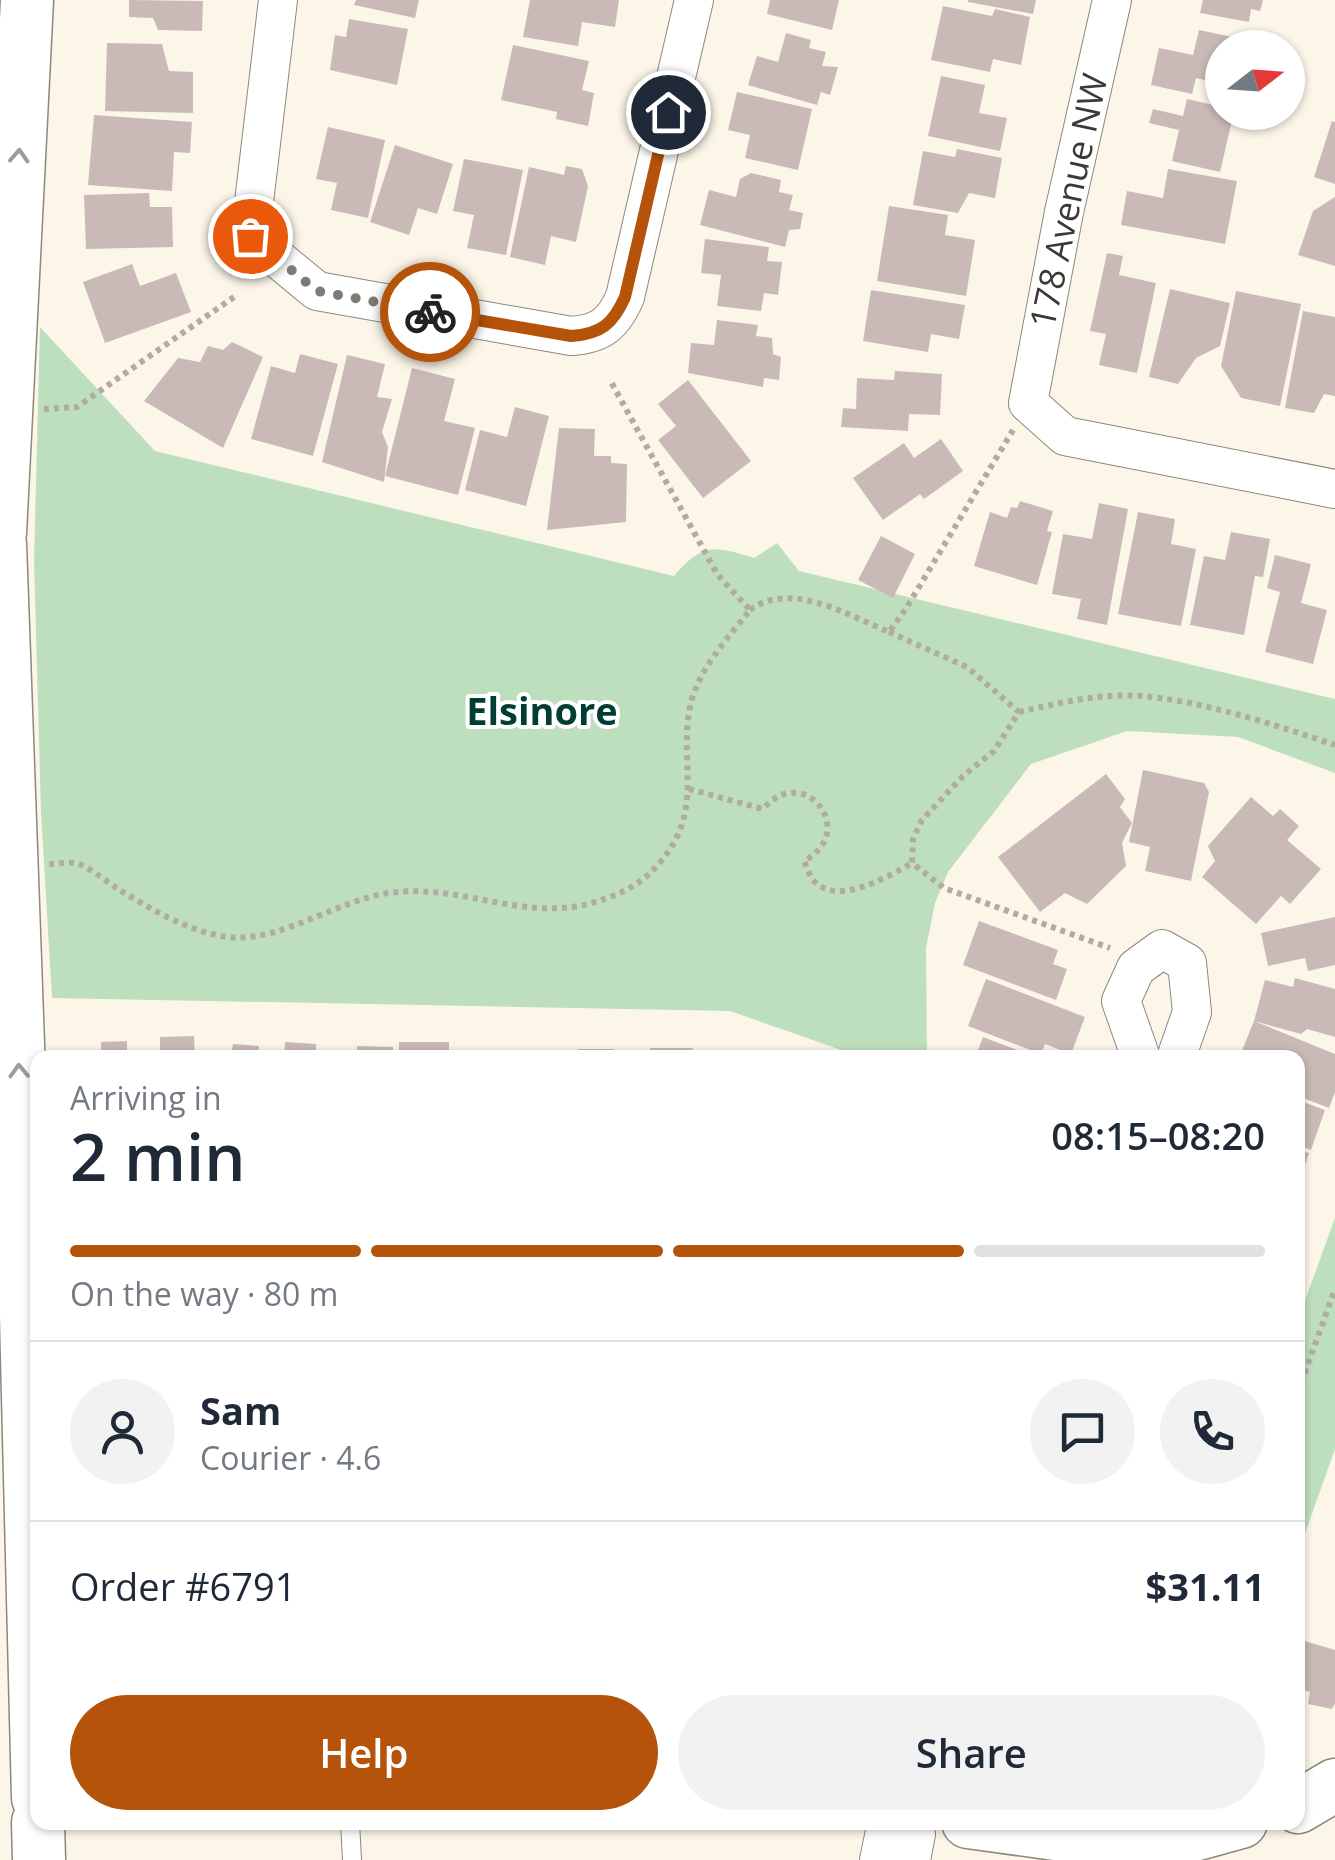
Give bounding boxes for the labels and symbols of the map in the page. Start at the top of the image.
north arrow [1205,30,1305,130]
street label: 178 Avenue NW [1018,69,1117,332]
pin [626,70,711,155]
one-way arrow [8,148,29,164]
pin [208,194,293,279]
courier [380,262,480,362]
district label: Elsinore [466,684,618,736]
one-way arrow [8,1063,29,1079]

